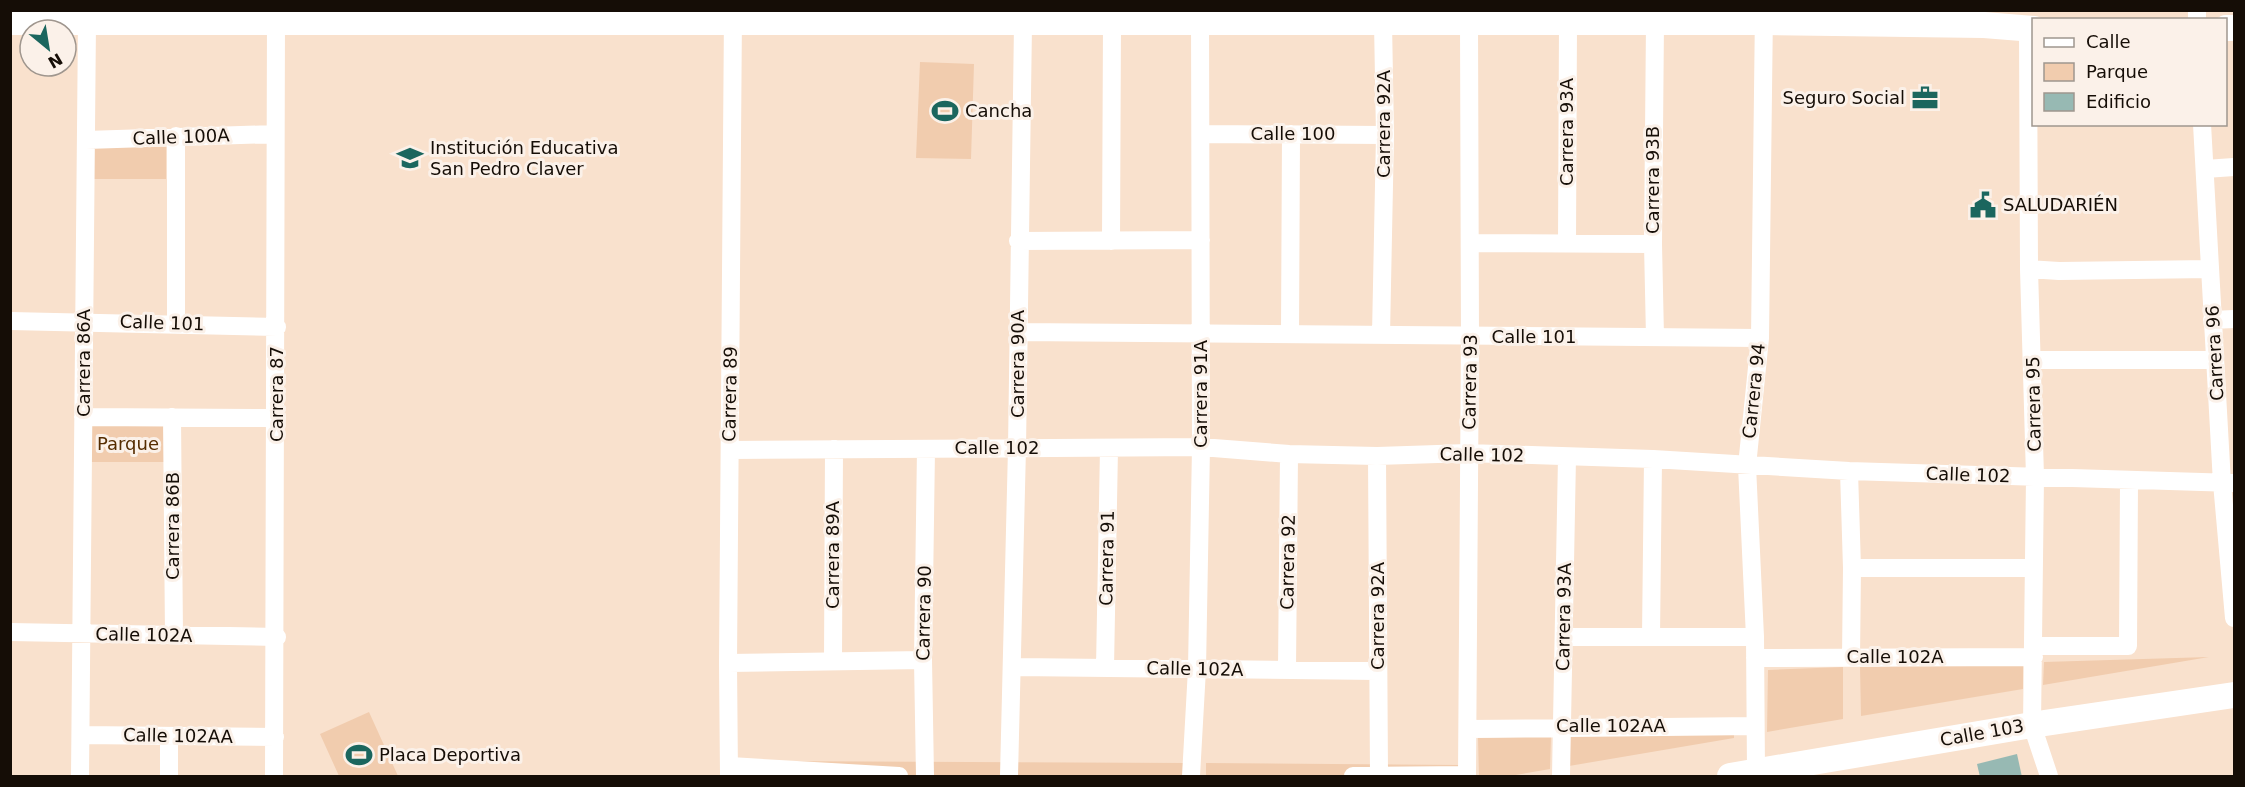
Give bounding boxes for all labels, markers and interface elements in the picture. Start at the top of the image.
north arrow [18,18,78,78]
legend [2032,18,2227,126]
text: Calle [2086,31,2131,52]
text: N [45,49,66,72]
text: Parque [2086,61,2148,82]
street label: Carrera 92A [1373,69,1394,178]
street label: Carrera 93A [1556,77,1577,186]
office icon: Seguro Social [1910,83,1940,113]
place label: Seguro Social [1783,87,1905,108]
text: Edificio [2086,91,2151,112]
sports icon: Cancha [930,96,960,126]
place label: Cancha [965,100,1032,121]
street label: Calle 100 [1251,123,1335,144]
street label: Calle 100A [132,124,231,149]
street label: Carrera 93B [1642,126,1663,234]
place label: Institución Educativa San Pedro Claver [430,137,619,179]
school or university icon: Institución Educativa San Pedro Claver [395,143,425,173]
public building icon: SALUDARIÉN [1968,190,1998,220]
place label: SALUDARIÉN [2003,194,2118,215]
street label: Carrera 96 [2202,305,2227,401]
street label: Carrera 86A [73,308,94,417]
street label: Carrera 90A [1007,309,1028,418]
street label: Calle 101 [119,311,205,334]
street label: Calle 101 [1492,326,1576,347]
street label: Carrera 93 [1458,334,1481,430]
street label: Carrera 91A [1190,339,1211,448]
street label: Carrera 94 [1738,342,1769,440]
street label: Carrera 87 [266,346,287,442]
street label: Carrera 89 [718,346,741,442]
street label: Carrera 95 [2022,356,2045,452]
park label: Parque [97,433,159,454]
street label: Calle 102 [955,437,1039,458]
street label: Calle 102 [1439,443,1525,466]
street label: Calle 102 [1925,463,2011,486]
street label: Carrera 86B [162,472,183,580]
street label: Carrera 89A [822,500,843,609]
street label: Carrera 91 [1095,510,1118,606]
street label: Carrera 92 [1276,514,1299,610]
street label: Carrera 92A [1367,561,1388,670]
street label: Carrera 93A [1552,562,1575,671]
street label: Carrera 90 [912,565,935,661]
street label: Calle 102A [95,623,193,646]
street label: Calle 102A [1846,646,1944,667]
street label: Calle 102A [1146,657,1244,680]
street label: Calle 102AA [1556,715,1667,736]
street label: Calle 103 [1938,715,2025,750]
street label: Calle 102AA [123,724,234,747]
sports icon: Placa Deportiva [344,740,374,770]
place label: Placa Deportiva [379,744,521,765]

